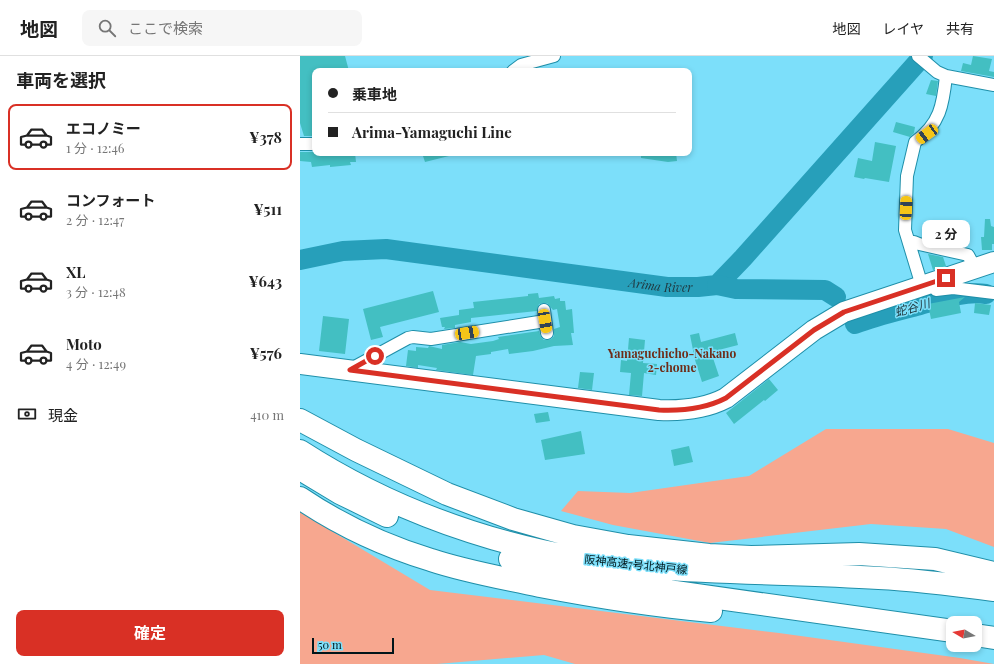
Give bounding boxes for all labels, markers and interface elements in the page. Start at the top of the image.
search box [82,10,362,46]
text: 地図 [20,15,58,41]
icon: search [96,17,118,39]
text: ここで検索 [128,18,203,38]
text: 地図 [832,19,860,38]
text: レイヤ [882,19,924,38]
text: 共有 [946,19,974,38]
text: 車両を選択 [16,68,106,92]
text: 乗車地 [352,84,397,104]
text: エコノミー [66,118,141,138]
icon: car [18,119,54,155]
text: Arima-Yamaguchi Line [352,122,512,142]
car [914,122,940,146]
text: ¥378 [249,127,282,147]
text: 1 分 · 12:46 [66,139,125,156]
text: コンフォート [66,190,156,210]
icon: car [18,191,54,227]
car [900,196,912,220]
text: ¥511 [253,199,282,219]
text: 2 分 · 12:47 [66,211,124,228]
callout: 2 分 [922,220,970,248]
text: 2 分 [935,225,957,242]
text: XL [66,262,86,282]
icon: car [18,263,54,299]
route end [937,269,955,287]
text: ¥643 [248,271,282,291]
water label: Arima River [626,274,693,295]
text: 3 分 · 12:48 [66,283,126,300]
water label: 蛇谷川 [892,294,933,320]
car [537,308,553,334]
car [454,325,480,341]
text: Moto [66,334,102,354]
icon: car [18,335,54,371]
text: ¥576 [250,343,282,363]
district label: Yamaguchicho-Nakano 2-chome [607,345,736,375]
route start [366,347,384,365]
text: 4 分 · 12:49 [66,355,126,372]
icon: cash [16,403,38,425]
text: 現金 [48,405,78,425]
text: 410 m [250,406,284,423]
street label: 阪神高速7号北神戸線 [584,551,688,577]
button: 確定 [16,610,284,656]
north arrow [946,616,982,652]
map controls [946,616,982,652]
scale bar [312,636,394,655]
text: 50 m [318,637,342,652]

